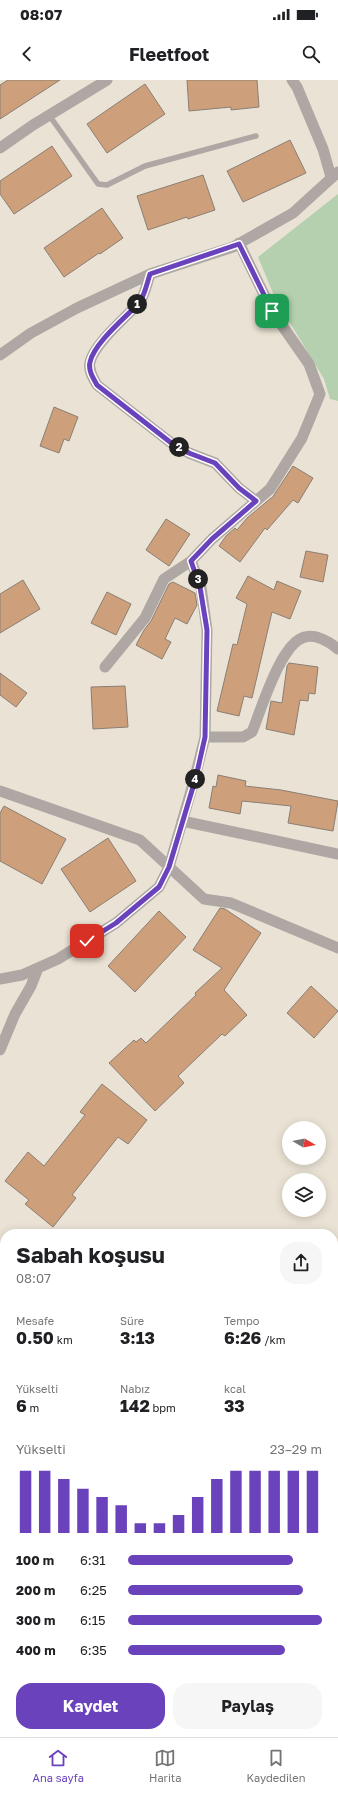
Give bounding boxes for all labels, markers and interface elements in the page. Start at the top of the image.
text: 08:07 [20,5,62,23]
icon: back [16,43,38,65]
text: Fleetfoot [129,43,209,65]
icon: search [300,43,322,65]
pin: 1 [127,294,147,314]
pin [255,294,289,328]
text: 1 [134,297,140,310]
icon: arrive [261,300,283,322]
pin: 2 [169,437,189,457]
text: 2 [176,440,182,453]
pin: 3 [188,569,208,589]
text: 3 [195,572,201,585]
pin: 4 [185,769,205,789]
text: 4 [192,772,198,785]
pin [70,924,104,958]
icon: check [76,930,98,952]
north arrow [282,1121,326,1165]
map controls [282,1121,326,1217]
button: layers [282,1173,326,1217]
text: Sabah koşusu [16,1241,165,1268]
button: share [280,1242,322,1284]
text: 08:07 [16,1270,51,1286]
text: Mesafe [16,1314,54,1327]
text: Süre [120,1314,144,1327]
text: Tempo [224,1314,259,1327]
text: 0.50 [16,1327,54,1348]
text: 3:13 [120,1327,155,1348]
text: 6:26 [224,1327,261,1348]
text: km [54,1333,73,1346]
text: /km [261,1333,285,1346]
text: Yükselti [16,1382,58,1395]
text: Nabız [120,1382,150,1395]
text: kcal [224,1382,246,1395]
text: 6 [16,1395,27,1416]
text: 142 [120,1395,150,1416]
text: 33 [224,1395,245,1416]
text: m [27,1401,39,1414]
text: bpm [150,1401,176,1414]
text: Yükselti [16,1441,66,1457]
text: 23–29 m [270,1441,322,1457]
text: 100 m [16,1552,54,1568]
text: 6:31 [80,1552,106,1568]
text: 200 m [16,1582,55,1598]
text: 6:25 [80,1582,107,1598]
text: 300 m [16,1612,55,1628]
text: 6:15 [80,1612,106,1628]
text: 400 m [16,1642,56,1658]
text: 6:35 [80,1642,107,1658]
button: Kaydet [16,1683,165,1729]
button: Paylaş [173,1683,322,1729]
tab: Ana sayfa [33,1747,84,1784]
tab: Harita [149,1747,181,1784]
tab: Kaydedilen [247,1747,305,1784]

